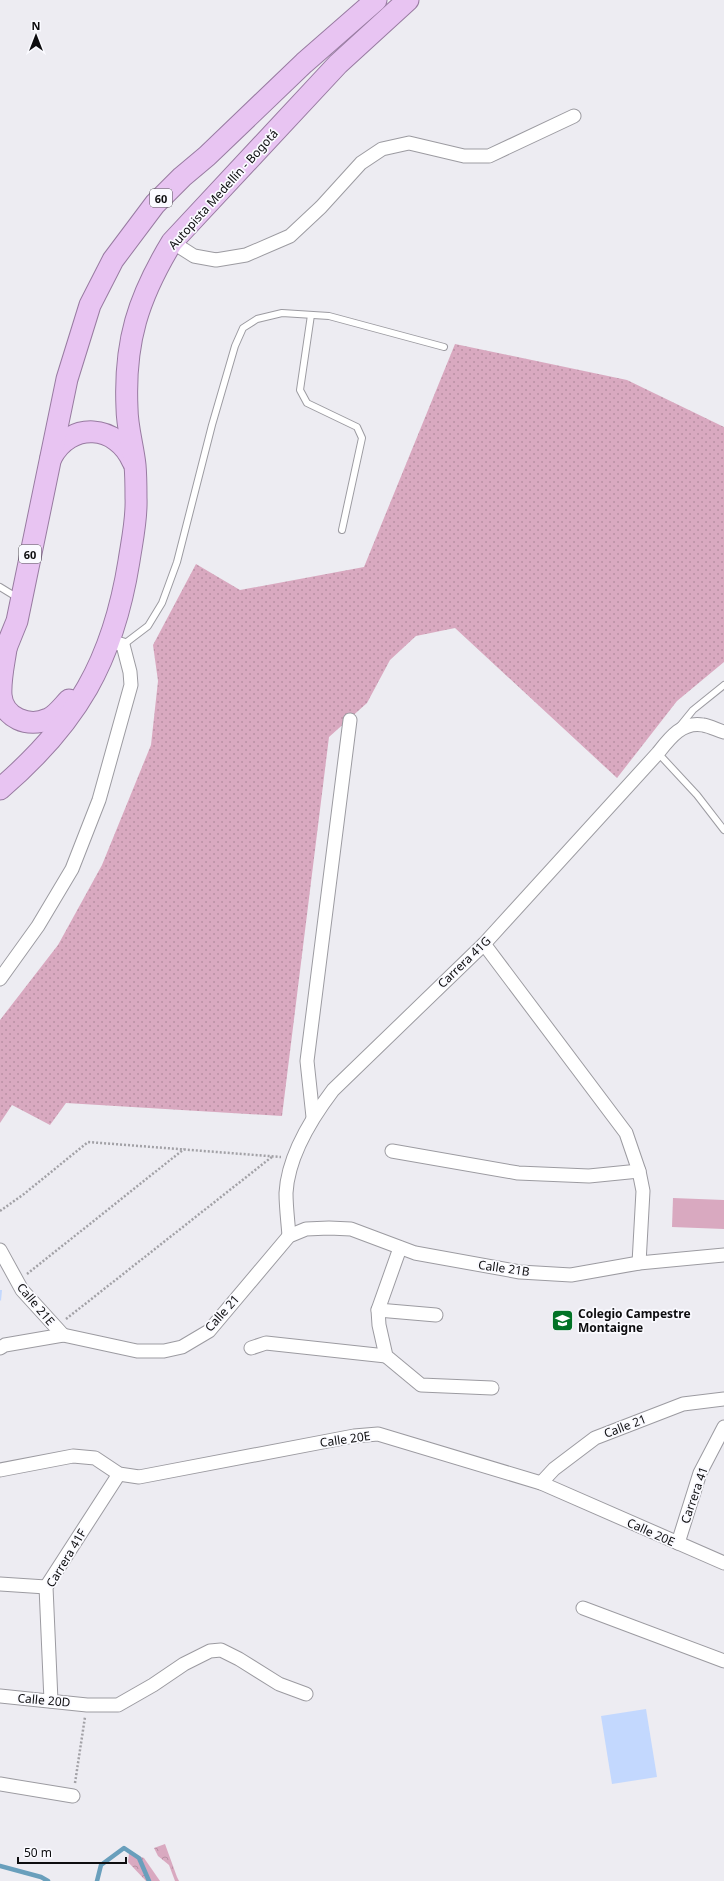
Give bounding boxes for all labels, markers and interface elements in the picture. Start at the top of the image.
north arrow [16,16,56,56]
text: N [32,18,40,33]
street label: Autopista Medellín - Bogotá [164,125,282,253]
road number: 60 [150,189,172,207]
road number: 60 [19,545,41,563]
street label: Carrera 41G [434,932,494,992]
street label: Calle 21B [477,1256,531,1280]
street label: Calle 21E [13,1279,59,1329]
street label: Calle 21 [201,1291,243,1335]
place label: Colegio Campestre Montaigne [578,1305,691,1336]
school or university icon: Colegio Campestre Montaigne [549,1307,575,1333]
street label: Calle 21 [601,1410,649,1442]
street label: Calle 20E [319,1427,371,1451]
street label: Carrera 41 [676,1464,712,1526]
street label: Calle 20E [624,1514,678,1550]
street label: Carrera 41F [42,1526,90,1590]
street label: Calle 20D [17,1689,71,1711]
scale bar [18,1839,126,1865]
text: 50 m [24,1844,52,1861]

